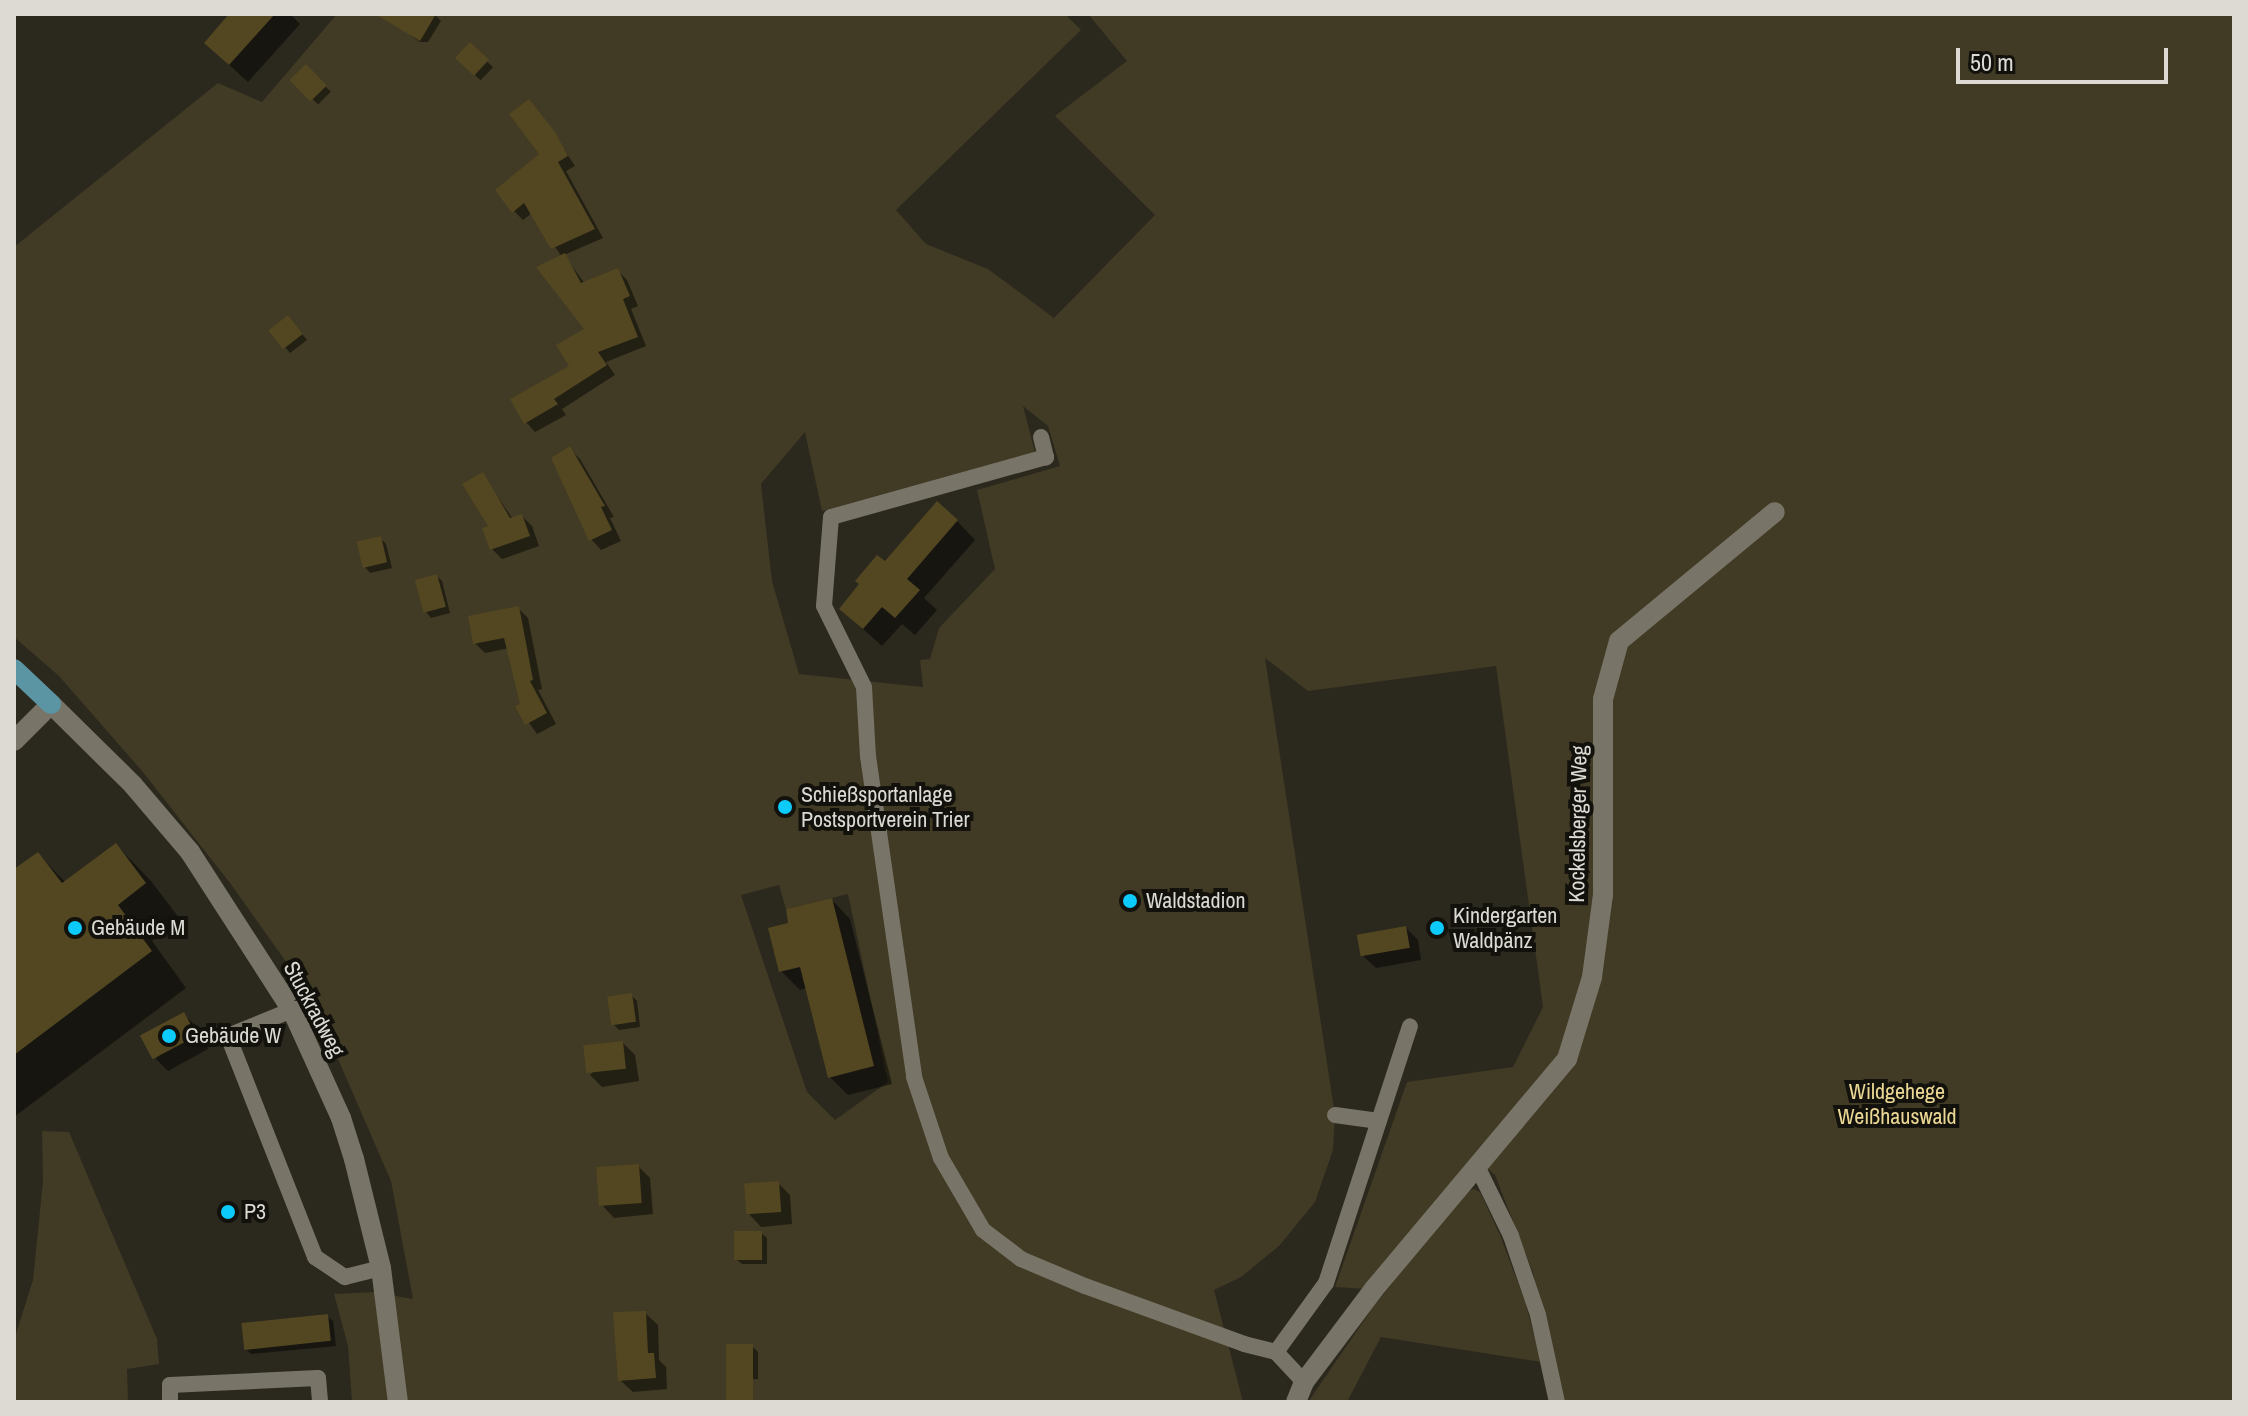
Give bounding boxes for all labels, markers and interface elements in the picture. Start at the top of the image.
scale bar [1960,32,2172,82]
text: 50 m [1970,46,2014,78]
street label: Kockelsberger Weg [1563,745,1593,903]
place label: Schießsportanlage Postsportverein Trier [801,781,970,832]
marker: Schießsportanlage Postsportverein Trier [776,798,794,816]
place label: Waldstadion [1146,888,1246,914]
marker: Waldstadion [1121,892,1139,910]
place label: Kindergarten Waldpänz [1453,902,1557,954]
place label: Gebäude M [91,915,185,941]
marker: Gebäude M [66,919,84,937]
marker: Kindergarten Waldpänz [1428,919,1446,937]
street label: Stuckradweg [278,957,350,1061]
place label: Gebäude W [185,1023,281,1049]
marker: Gebäude W [160,1027,178,1045]
park label: Wildgehege Weißhauswald [1838,1078,1956,1130]
place label: P3 [244,1199,266,1225]
marker: P3 [219,1203,237,1221]

